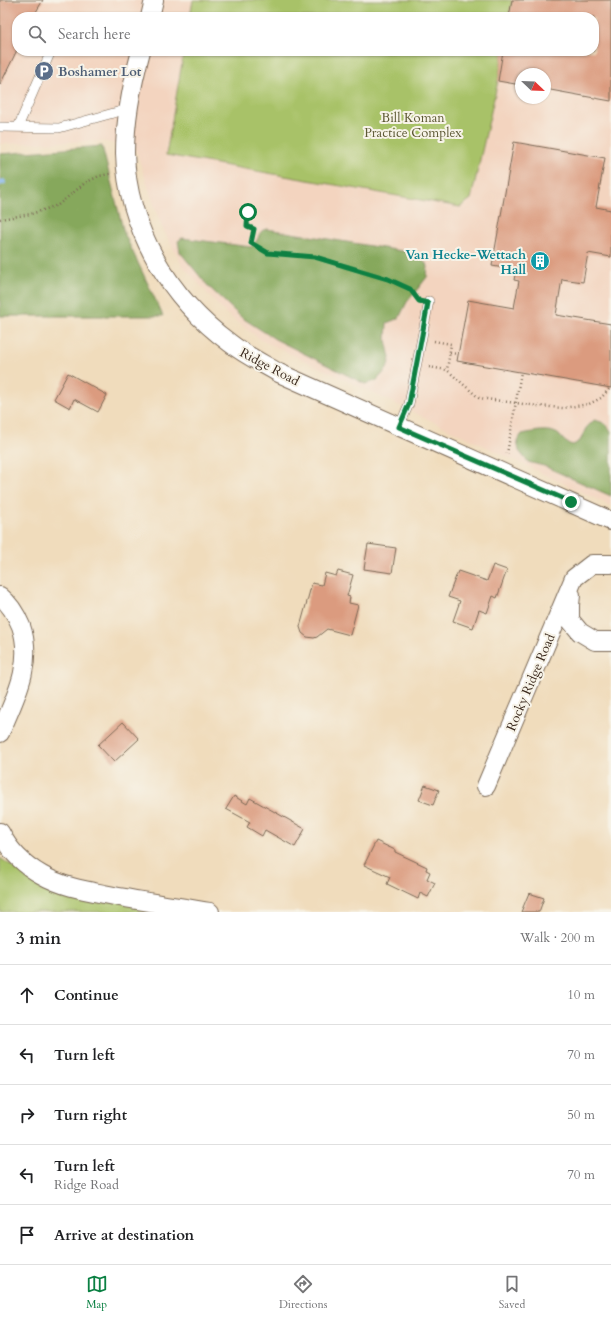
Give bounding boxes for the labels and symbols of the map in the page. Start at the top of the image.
parking icon: Boshamer Lot [33,60,55,82]
place label: Boshamer Lot [58,63,142,81]
north arrow [515,68,551,104]
park label: Bill Koman Practice Complex [364,109,462,142]
route start [239,203,257,221]
place label: Van Hecke-Wettach Hall [405,246,526,279]
building icon: Van Hecke-Wettach Hall [529,250,551,272]
street label: Ridge Road [237,344,302,390]
route end [562,493,580,511]
street label: Rocky Ridge Road [502,631,560,734]

